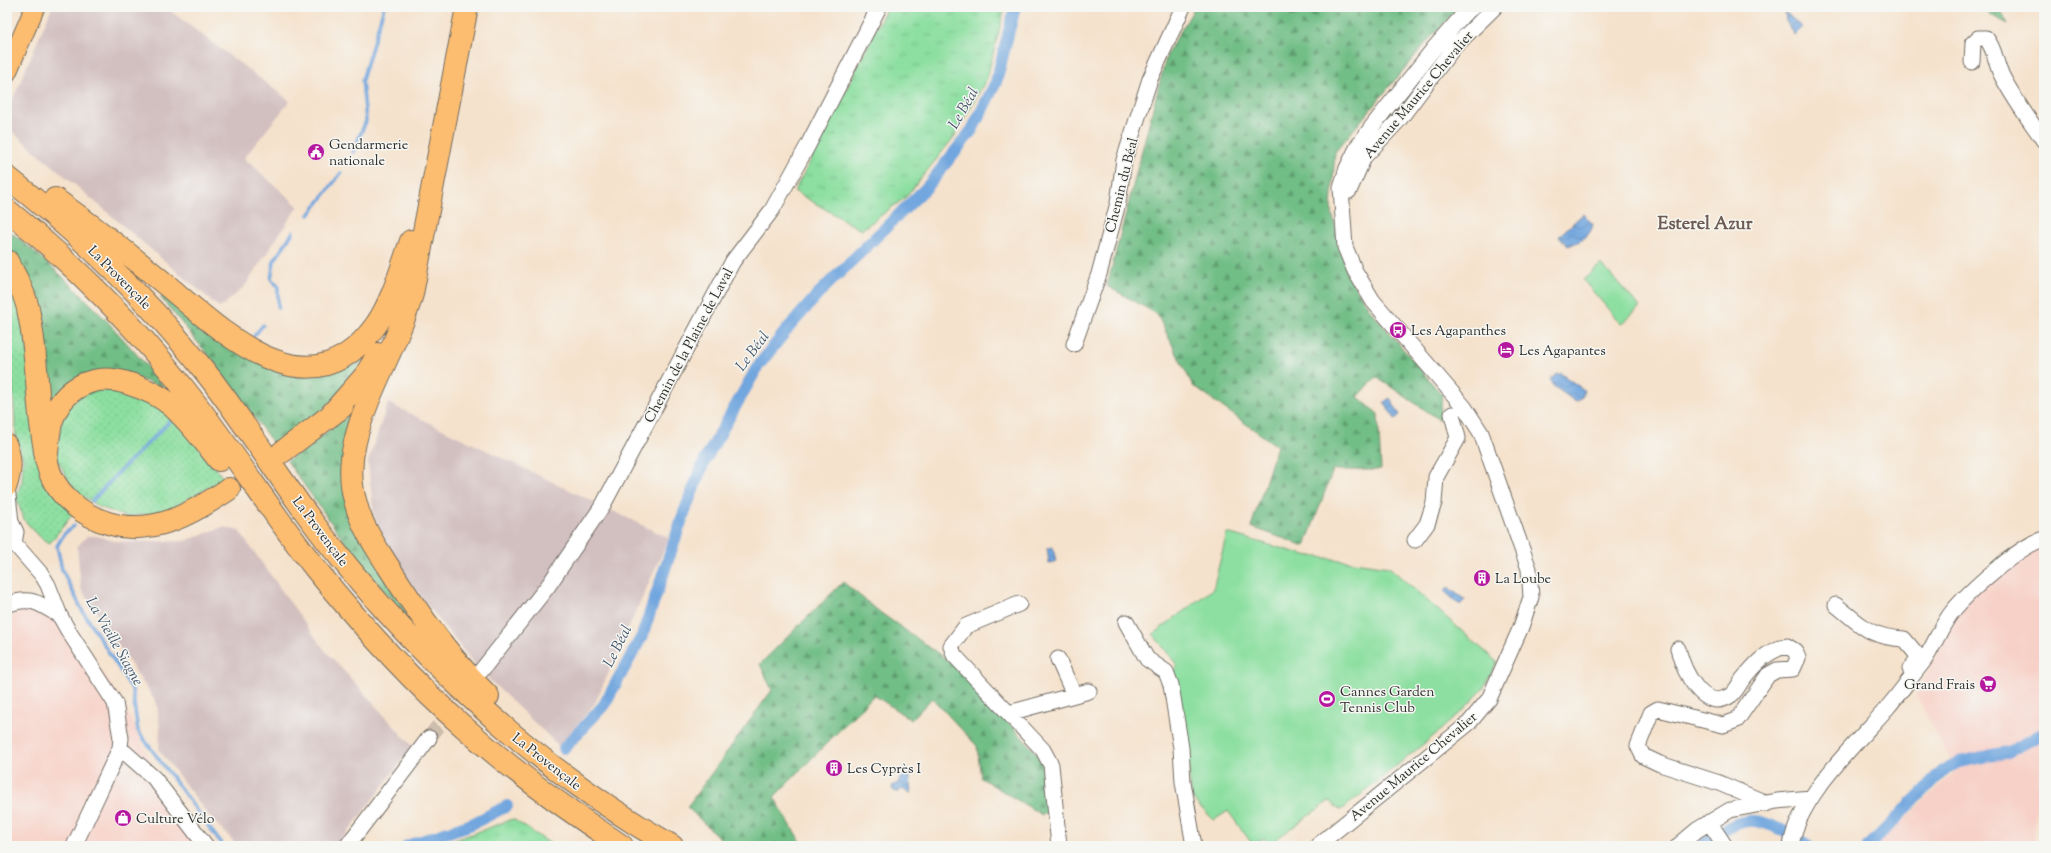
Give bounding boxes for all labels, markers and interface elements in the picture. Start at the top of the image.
street label: Avenue Maurice Chevalier [1360,27,1479,163]
water label: Le Béal [944,84,985,133]
place label: Gendarmerie nationale [329,136,408,172]
street label: Chemin du Béal [1101,136,1144,235]
public building icon: Gendarmerie nationale [306,142,326,162]
district label: Esterel Azur [1658,212,1753,238]
street label: La Provençale [82,242,155,315]
street label: Chemin de la Plaine de Laval [640,265,739,427]
bus stop icon: Les Agapanthes [1388,320,1408,340]
place label: Les Agapanthes [1411,322,1506,342]
water label: Le Béal [731,328,775,376]
hotel icon: Les Agapantes [1496,340,1516,360]
place label: Les Agapantes [1519,342,1606,362]
street label: La Provençale [287,493,352,571]
building icon: La Loube [1472,568,1492,588]
place label: La Loube [1495,570,1551,590]
water label: La Vieille Siagne [80,593,148,690]
water label: Le Béal [599,622,638,671]
supermarket icon: Grand Frais [1978,674,1998,694]
place label: Grand Frais [1904,676,1975,696]
place label: Cannes Garden Tennis Club [1340,683,1435,719]
sports icon: Cannes Garden Tennis Club [1317,689,1337,709]
street label: Avenue Maurice Chevalier [1346,708,1483,827]
street label: La Provençale [507,729,585,796]
building icon: Les Cyprès I [824,758,844,778]
place label: Les Cyprès I [847,760,922,780]
shop icon: Culture Vélo [113,808,133,828]
place label: Culture Vélo [136,810,215,830]

